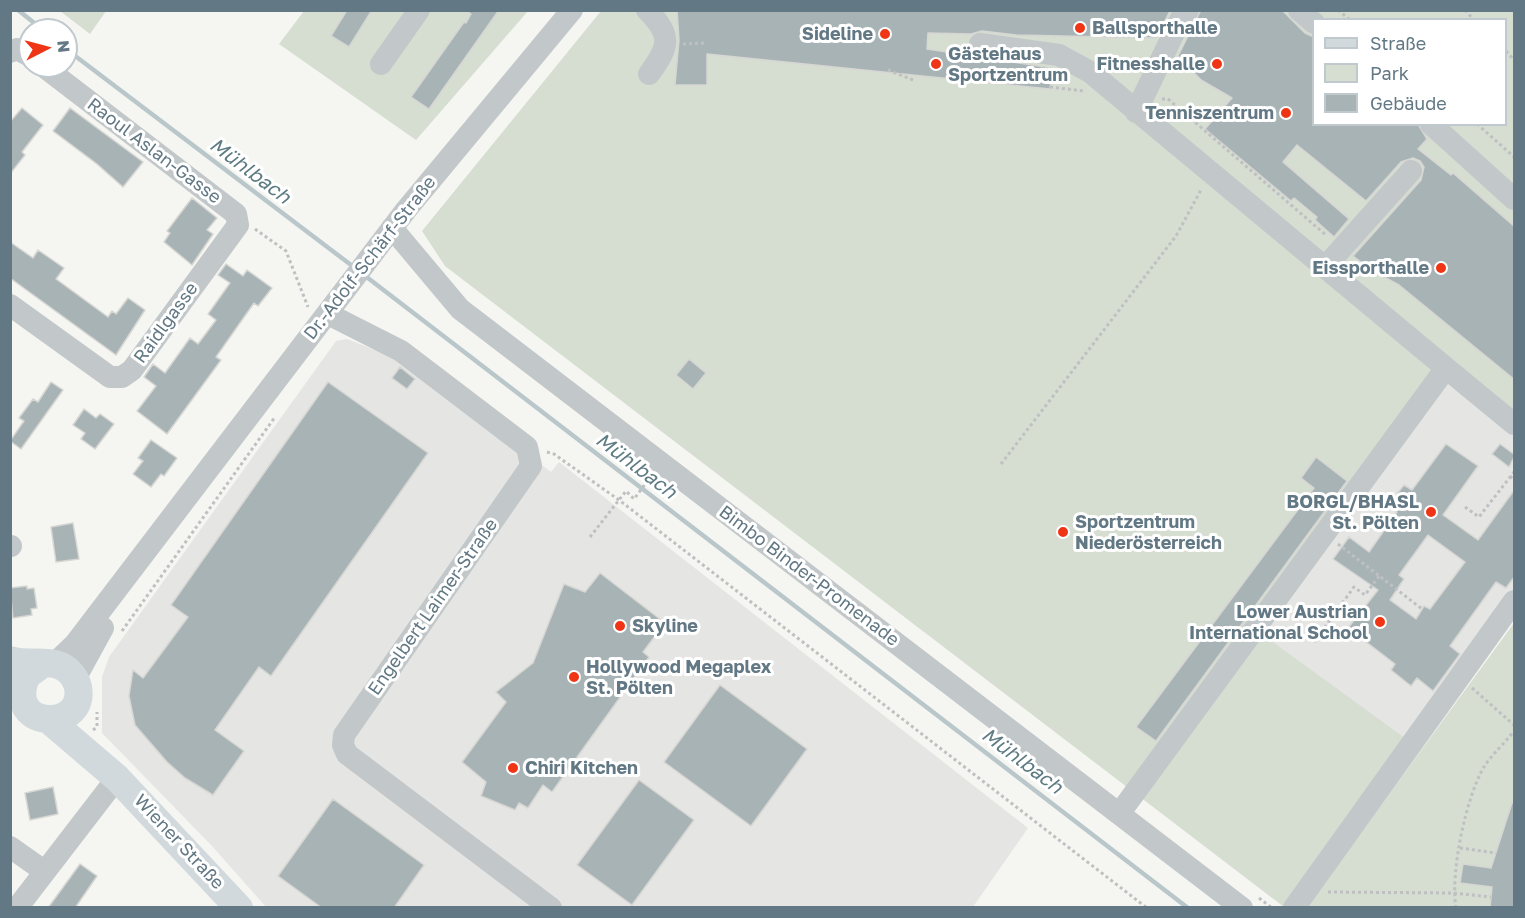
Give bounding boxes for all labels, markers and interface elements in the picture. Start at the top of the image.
place label: Ballsporthalle [1092,17,1218,39]
north arrow [18,18,78,78]
legend [1312,18,1507,126]
marker: Ballsporthalle [1073,21,1087,35]
place label: Sideline [802,23,873,45]
marker: Sideline [878,27,892,41]
text: Straße [1370,32,1426,54]
text: N [53,39,74,53]
place label: Gästehaus Sportzentrum [948,43,1068,86]
place label: Fitnesshalle [1097,53,1205,75]
marker: Gästehaus Sportzentrum [929,57,943,71]
marker: Fitnesshalle [1210,57,1224,71]
text: Park [1370,62,1409,84]
text: Gebäude [1370,92,1447,114]
street label: Raoul Aslan-Gasse [83,94,225,208]
place label: Tenniszentrum [1145,102,1274,124]
marker: Tenniszentrum [1279,106,1293,120]
water label: Mühlbach [205,133,295,209]
street label: Dr.-Adolf-Schärf-Straße [299,172,441,344]
place label: Eissporthalle [1312,257,1429,279]
marker: Eissporthalle [1434,261,1448,275]
street label: Raidlgasse [130,278,202,368]
water label: Mühlbach [591,428,681,504]
place label: BORGL/BHASL St. Pölten [1287,491,1419,534]
street label: Bimbo Binder-Promenade [715,501,903,651]
marker: BORGL/BHASL St. Pölten [1424,505,1438,519]
place label: Sportzentrum Niederösterreich [1075,511,1222,554]
street label: Engelbert Laimer-Straße [364,514,502,700]
marker: Sportzentrum Niederösterreich [1056,525,1070,539]
place label: Lower Austrian International School [1189,601,1368,644]
place label: Skyline [632,615,698,637]
marker: Lower Austrian International School [1373,615,1387,629]
marker: Skyline [613,619,627,633]
place label: Hollywood Megaplex St. Pölten [586,656,771,698]
marker: Hollywood Megaplex St. Pölten [567,670,581,684]
water label: Mühlbach [977,723,1067,799]
place label: Chiri Kitchen [525,757,638,779]
marker: Chiri Kitchen [506,761,520,775]
street label: Wiener Straße [130,790,228,894]

